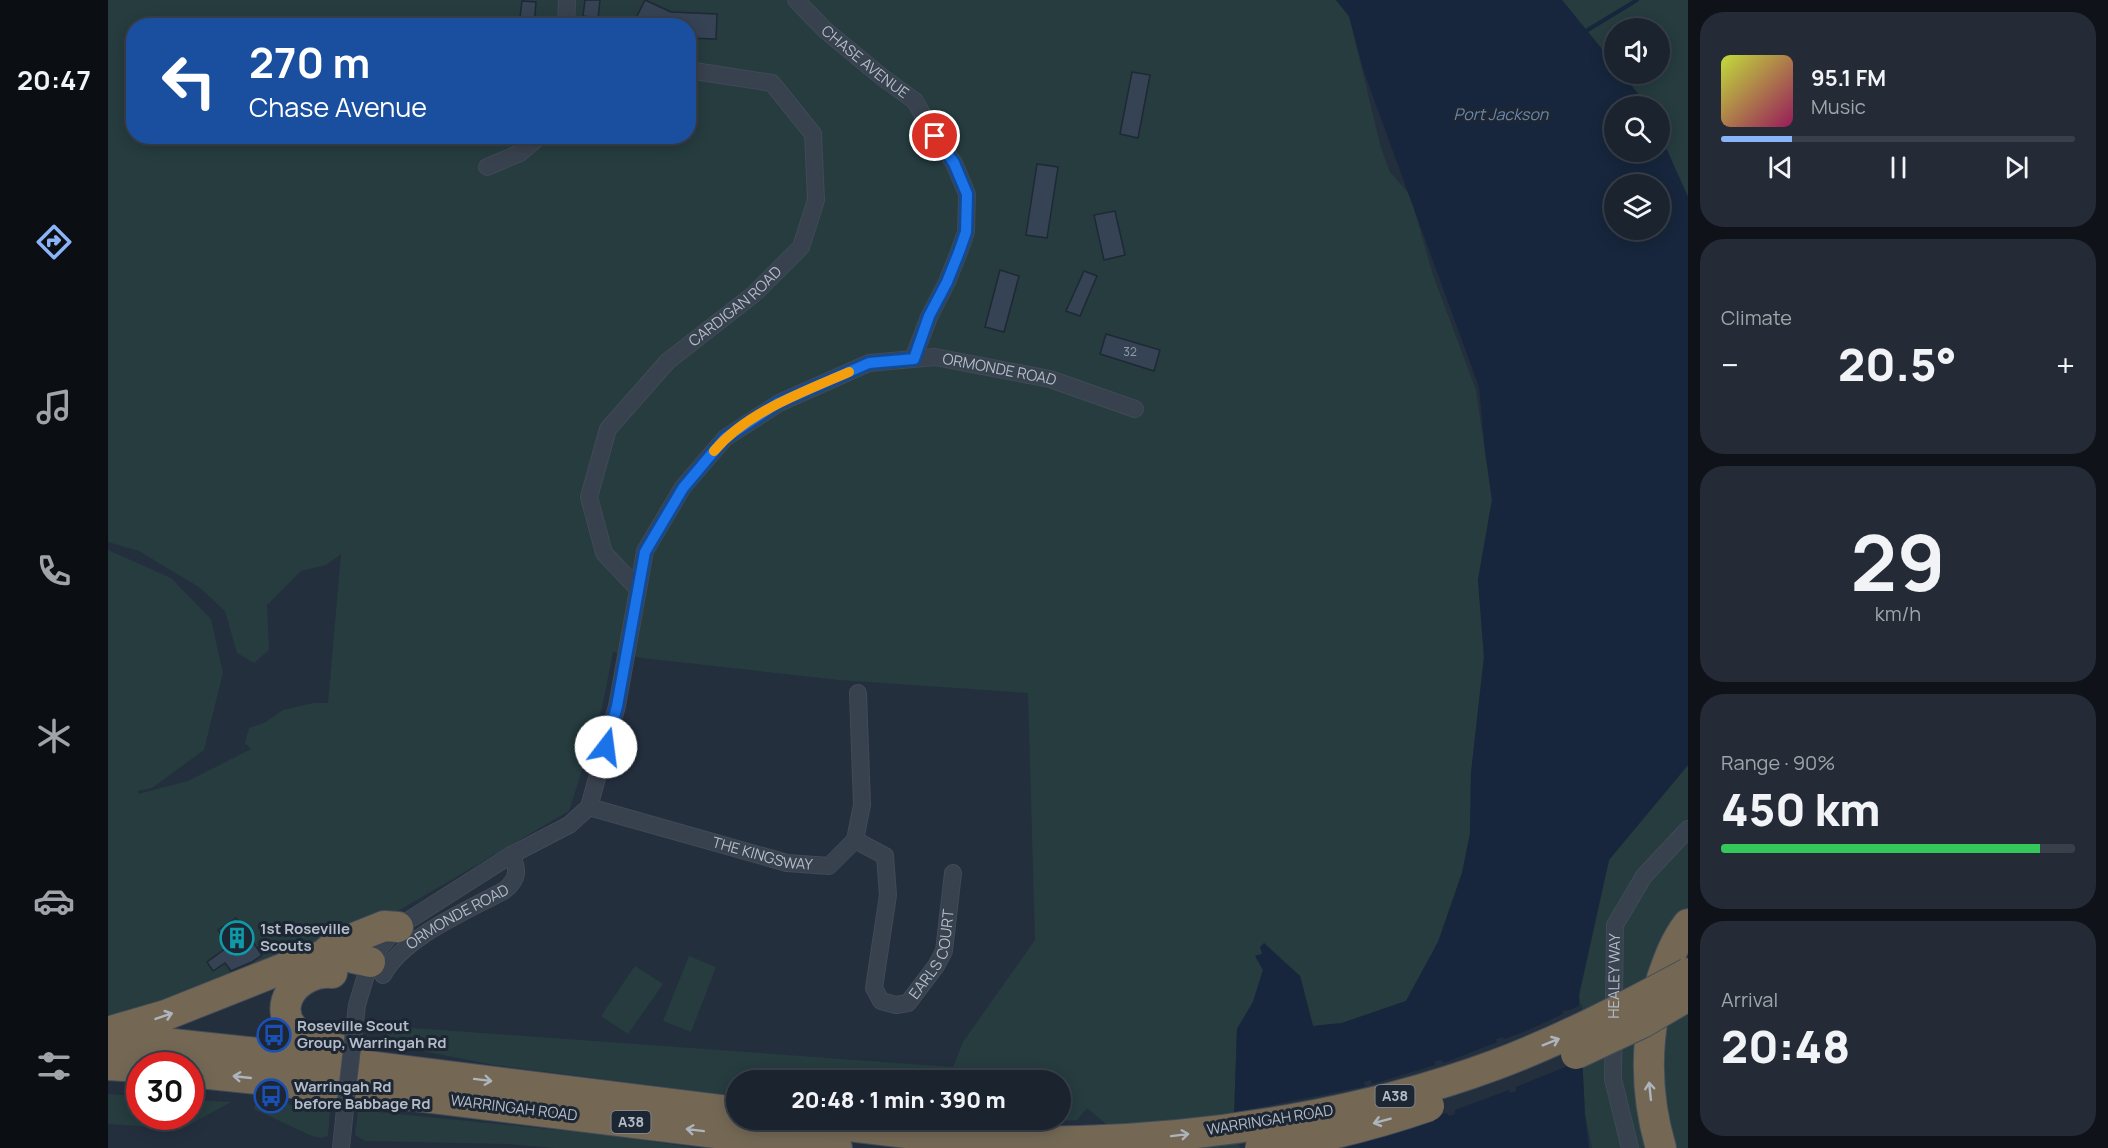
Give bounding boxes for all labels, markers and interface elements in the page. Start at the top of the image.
map controls [1604,18,1670,240]
button: sound [1604,18,1670,84]
street label: CHASE AVENUE [817,20,913,103]
text: 270 m [249,33,370,91]
icon: left [150,42,228,120]
text: 20:47 [17,61,91,98]
text: 95.1 FM [1811,63,1886,93]
text: Chase Avenue [249,88,427,125]
text: Music [1811,93,1866,120]
button: search [1604,96,1670,162]
water label: Port Jackson [1454,103,1549,125]
pin [909,110,960,161]
icon: arrive [918,119,951,152]
icon: previous [1764,151,1797,184]
icon: pause [1882,151,1915,184]
icon: next [2000,151,2033,184]
button: layers [1604,174,1670,240]
icon: directions [33,221,75,263]
street label: CARDIGAN ROAD [684,261,786,351]
text: Climate [1721,304,1792,331]
text: 20.5° [1838,333,1957,395]
text: − [1721,342,1739,387]
text: + [2056,342,2075,387]
house number: 32 [1123,343,1137,360]
street label: ORMONDE ROAD [941,348,1059,390]
icon: music [33,386,75,428]
text: 29 [1851,508,1945,614]
icon: phone [33,550,75,592]
text: km/h [1875,600,1921,627]
icon: climate [33,715,75,757]
position arrow [574,715,638,779]
text: Range · 90% [1721,749,1835,776]
text: 450 km [1721,778,1881,840]
street label: THE KINGSWAY [710,831,814,875]
street label: ORMONDE ROAD [401,879,513,954]
icon: car [33,880,75,922]
street label: EARLS COURT [904,908,959,1003]
place label: 1st Roseville Scouts [260,918,350,956]
building icon: 1st Roseville Scouts [219,920,255,956]
street label: HEALEY WAY [1603,933,1625,1019]
text: Arrival [1721,986,1778,1013]
one-way arrow [154,1009,173,1020]
place label: Roseville Scout Group, Warringah Rd [297,1015,447,1053]
text: 20:48 [1721,1015,1850,1077]
bus stop icon: Roseville Scout Group, Warringah Rd [256,1017,292,1053]
one-way arrow [1541,1036,1560,1047]
icon: filters [33,1045,75,1087]
speed limit sign: 30 [126,1052,204,1130]
one-way arrow [233,1071,252,1082]
one-way arrow [473,1075,493,1086]
place label: Warringah Rd before Babbage Rd [294,1076,430,1114]
bus stop icon: Warringah Rd before Babbage Rd [253,1078,289,1114]
one-way arrow [1644,1081,1655,1101]
text: 20:48 · 1 min · 390 m [791,1085,1006,1115]
road number: A38 [1376,1085,1414,1107]
street label: WARRINGAH ROAD [449,1089,579,1126]
street label: WARRINGAH ROAD [1205,1099,1335,1140]
road number: A38 [612,1111,650,1133]
one-way arrow [1373,1116,1392,1127]
one-way arrow [686,1124,706,1135]
one-way arrow [1170,1129,1190,1140]

